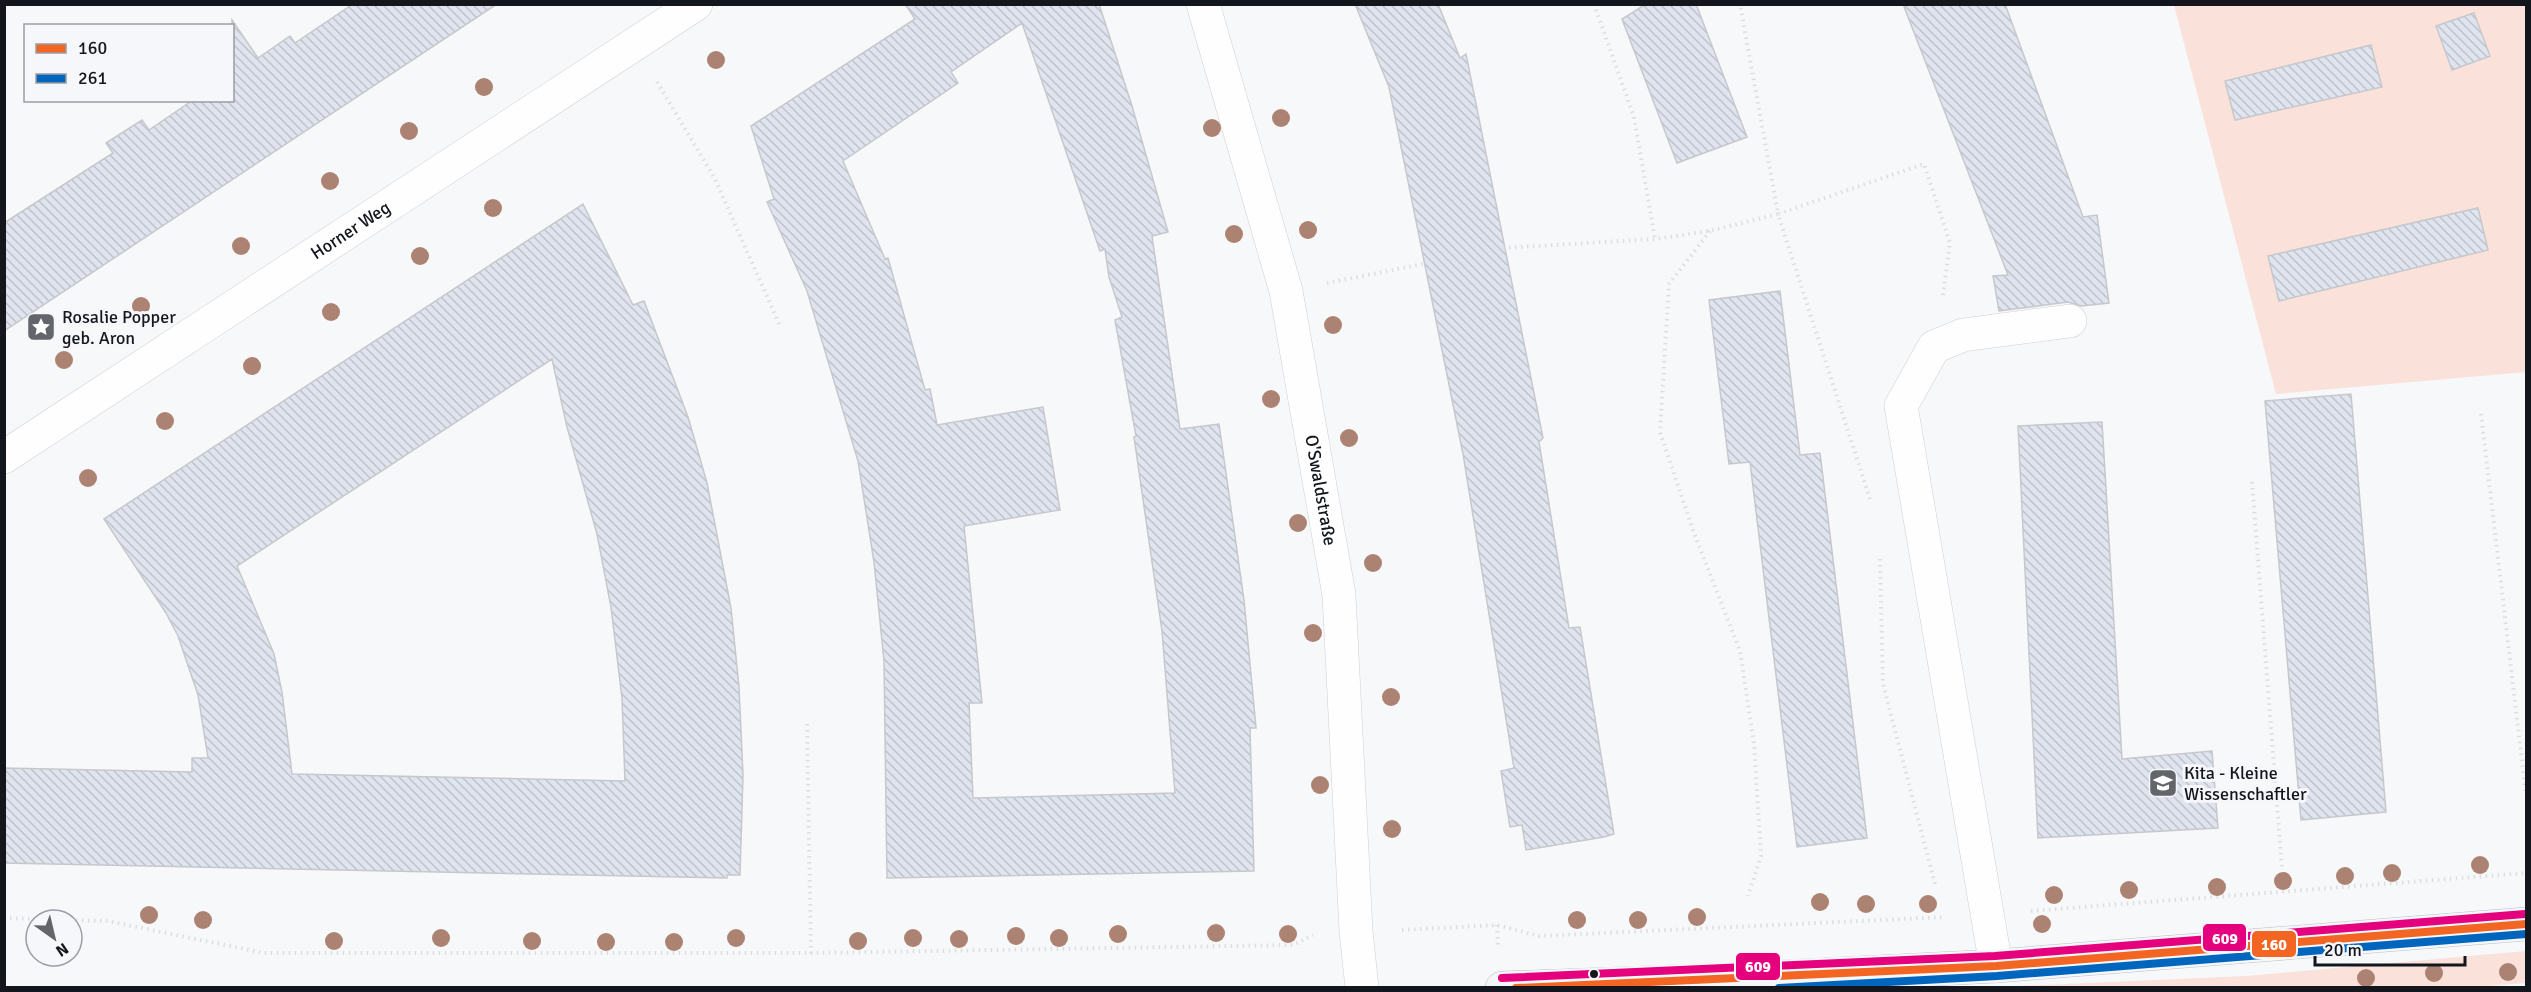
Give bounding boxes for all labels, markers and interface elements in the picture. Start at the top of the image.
legend [24,24,234,102]
text: 160 [78,37,107,59]
text: 261 [78,67,107,89]
street label: Horner Weg [306,196,394,264]
place label: Rosalie Popper geb. Aron [62,306,176,349]
place icon: Rosalie Popper geb. Aron [25,311,57,343]
street label: O'Swaldstraße [1300,433,1341,547]
place label: Kita - Kleine Wissenschaftler [2184,762,2307,805]
school or university icon: Kita - Kleine Wissenschaftler [2147,767,2179,799]
north arrow [24,908,84,968]
line badge: 609 [2202,923,2247,952]
text: 609 [2212,929,2238,949]
scale bar [2315,929,2465,967]
line badge: 160 [2251,930,2297,958]
text: 160 [2261,935,2287,955]
text: N [52,938,72,961]
text: 20 m [2324,939,2362,961]
line badge: 609 [1735,952,1781,981]
text: 609 [1745,957,1771,977]
unlabelled marker [1588,968,1600,980]

